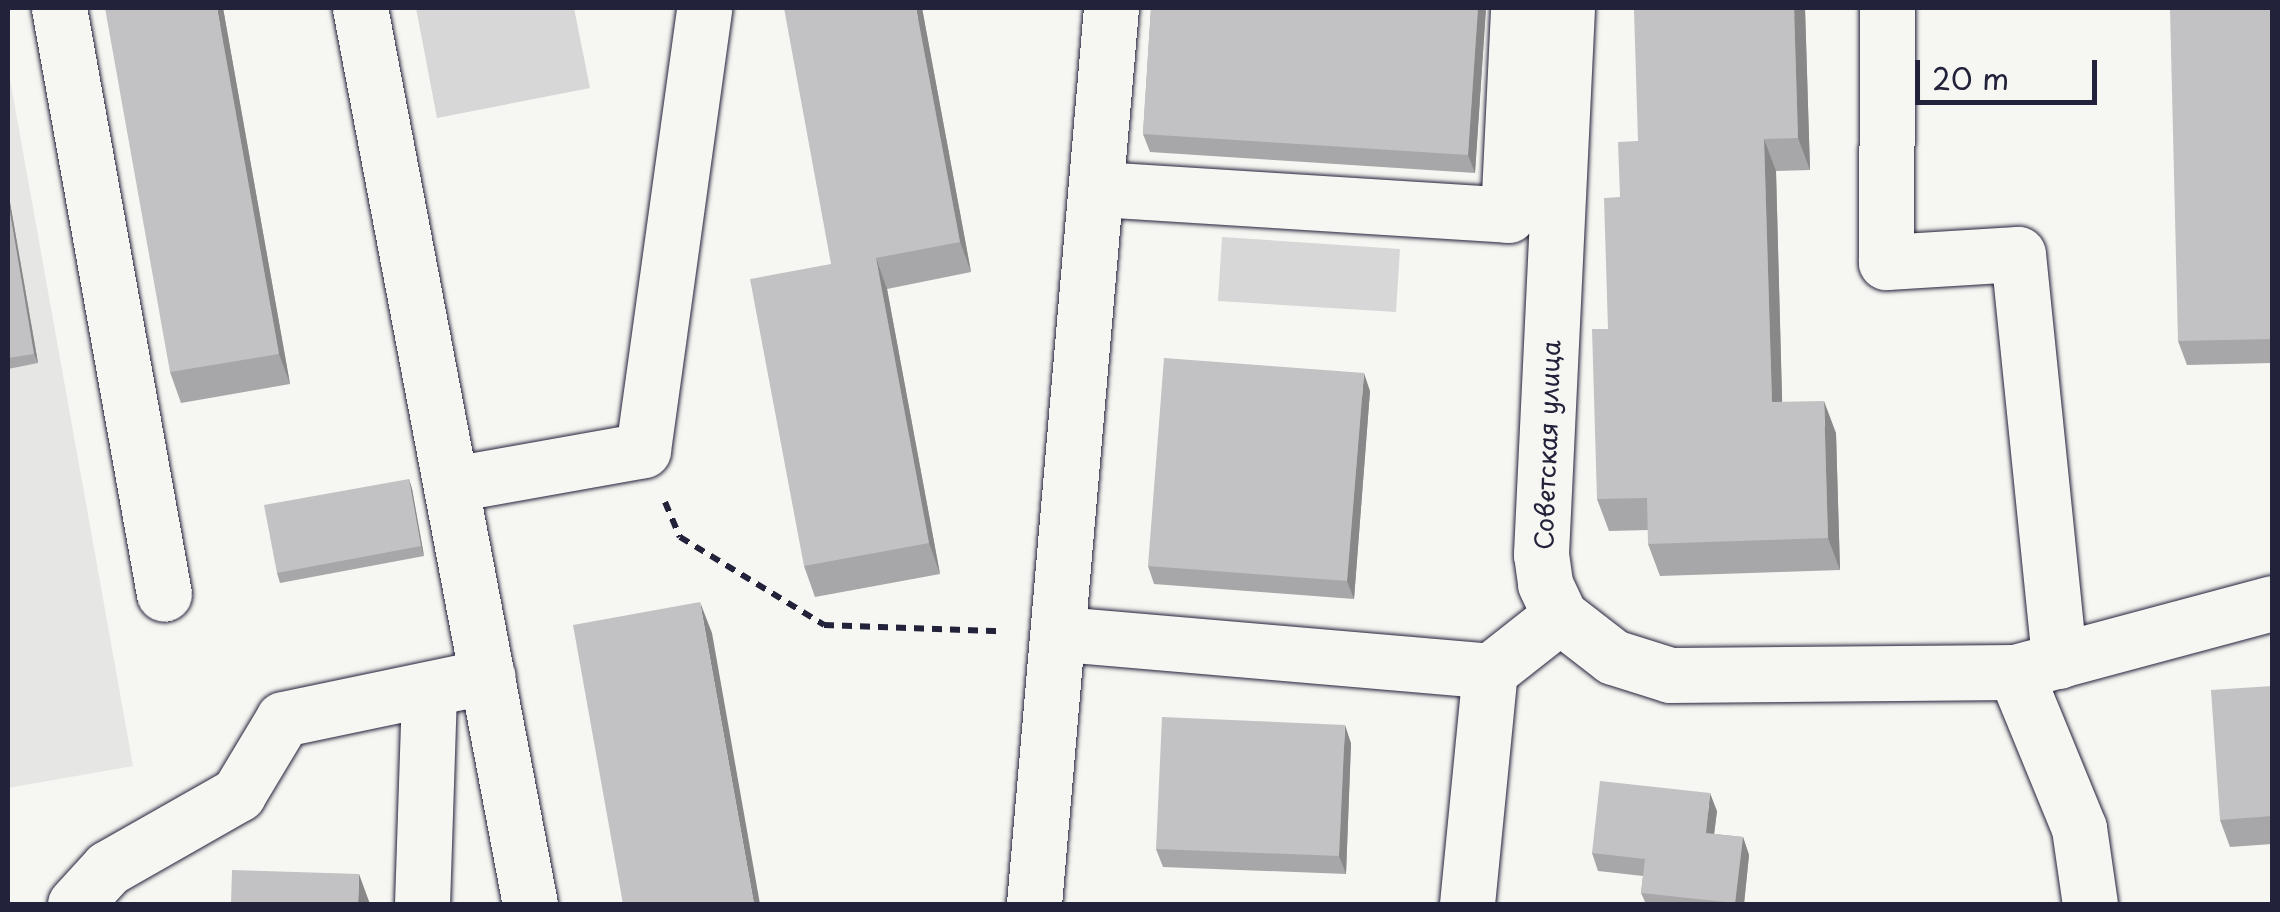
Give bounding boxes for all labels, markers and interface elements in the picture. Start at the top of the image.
scale bar [1920,40,2102,102]
text: 20 m [1932,55,2009,100]
street label: Советская улица [1528,339,1566,551]

